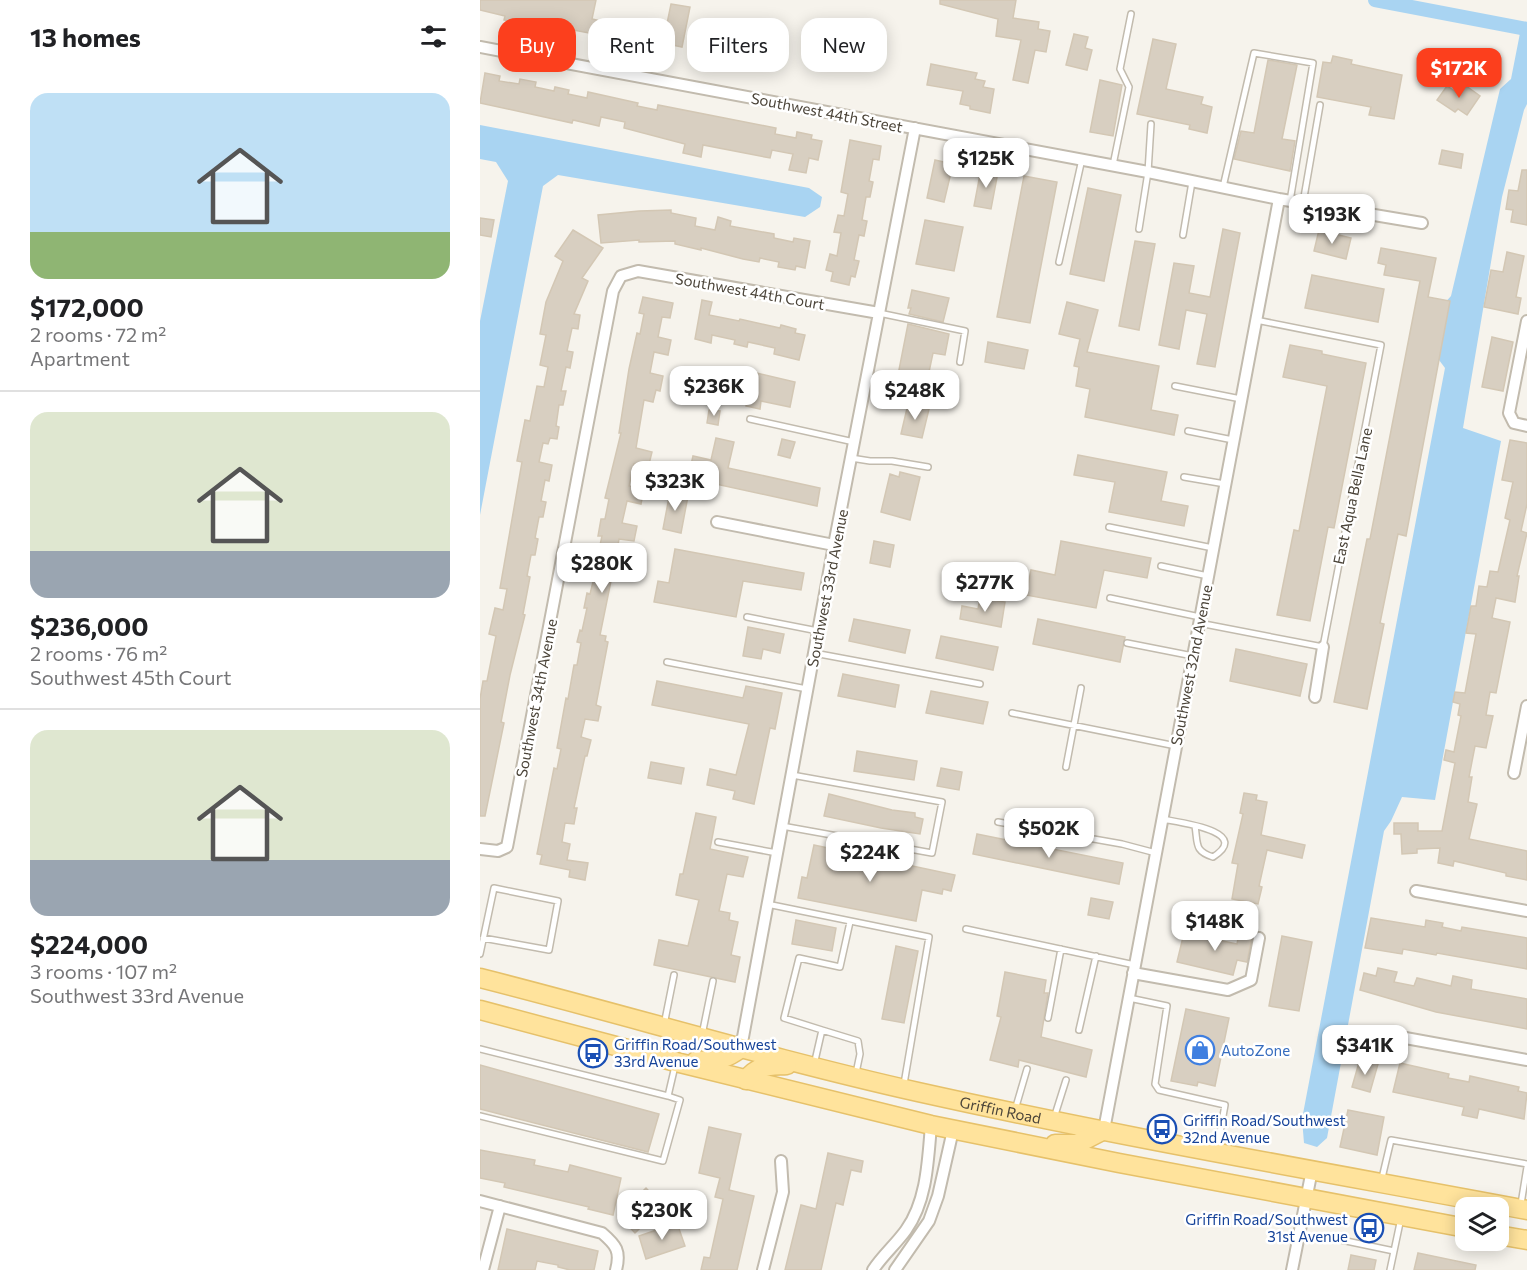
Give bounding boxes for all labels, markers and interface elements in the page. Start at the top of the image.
chip: Buy [498,18,576,72]
chip: Rent [588,18,675,72]
chip: Filters [687,18,789,72]
chip: New [801,18,887,72]
icon: filters [417,20,450,53]
text: 13 homes [30,21,141,52]
pin: $172K [1417,48,1501,99]
text: $172K [1431,55,1487,79]
street label: Southwest 44th Street [750,88,904,136]
icon: home [186,132,294,240]
pin: $125K [944,138,1028,189]
text: $125K [957,145,1015,169]
pin: $193K [1290,194,1374,245]
text: $193K [1303,201,1361,225]
street label: Southwest 44th Court [674,269,826,313]
text: $172,000 [30,291,144,322]
text: 2 rooms · 72 m² [30,322,166,346]
text: Apartment [30,346,130,370]
pin: $236K [672,366,756,417]
pin: $248K [873,370,957,421]
text: $236K [684,373,744,397]
text: $248K [884,377,946,401]
street label: East Aqua Bella Lane [1329,426,1375,566]
icon: home [186,451,294,559]
pin: $323K [633,461,717,512]
text: $323K [645,468,705,492]
street label: Southwest 33rd Avenue [803,507,851,669]
pin: $280K [560,543,644,594]
text: $280K [571,550,633,574]
pin: $277K [943,562,1027,613]
text: $277K [956,569,1014,593]
street label: Southwest 32nd Avenue [1167,583,1215,747]
text: $236,000 [30,610,149,641]
street label: Southwest 34th Avenue [512,617,560,779]
text: 2 rooms · 76 m² [30,641,167,665]
text: Southwest 45th Court [30,665,232,689]
icon: home [186,769,294,877]
pin: $502K [1007,808,1091,859]
text: $502K [1018,815,1080,839]
pin: $224K [828,832,912,883]
text: $224K [840,839,900,863]
pin: $148K [1173,901,1257,952]
text: $148K [1185,908,1245,932]
text: $224,000 [30,928,148,959]
text: 3 rooms · 107 m² [30,959,177,983]
text: Southwest 33rd Avenue [30,983,244,1007]
pin: $341K [1323,1025,1407,1076]
text: $341K [1336,1032,1394,1056]
shop icon: AutoZone [1184,1034,1216,1066]
place label: Griffin Road/Southwest 33rd Avenue [614,1035,777,1070]
bus stop icon: Griffin Road/Southwest 33rd Avenue [577,1037,609,1069]
place label: AutoZone [1221,1041,1290,1059]
street label: Griffin Road [958,1092,1043,1127]
place label: Griffin Road/Southwest 32nd Avenue [1183,1111,1346,1146]
bus stop icon: Griffin Road/Southwest 32nd Avenue [1146,1113,1178,1145]
pin: $230K [620,1190,704,1241]
text: $230K [631,1197,693,1221]
map controls [1455,1197,1509,1251]
button: layers [1455,1197,1509,1251]
place label: Griffin Road/Southwest 31st Avenue [1185,1210,1348,1245]
bus stop icon: Griffin Road/Southwest 31st Avenue [1353,1212,1385,1244]

